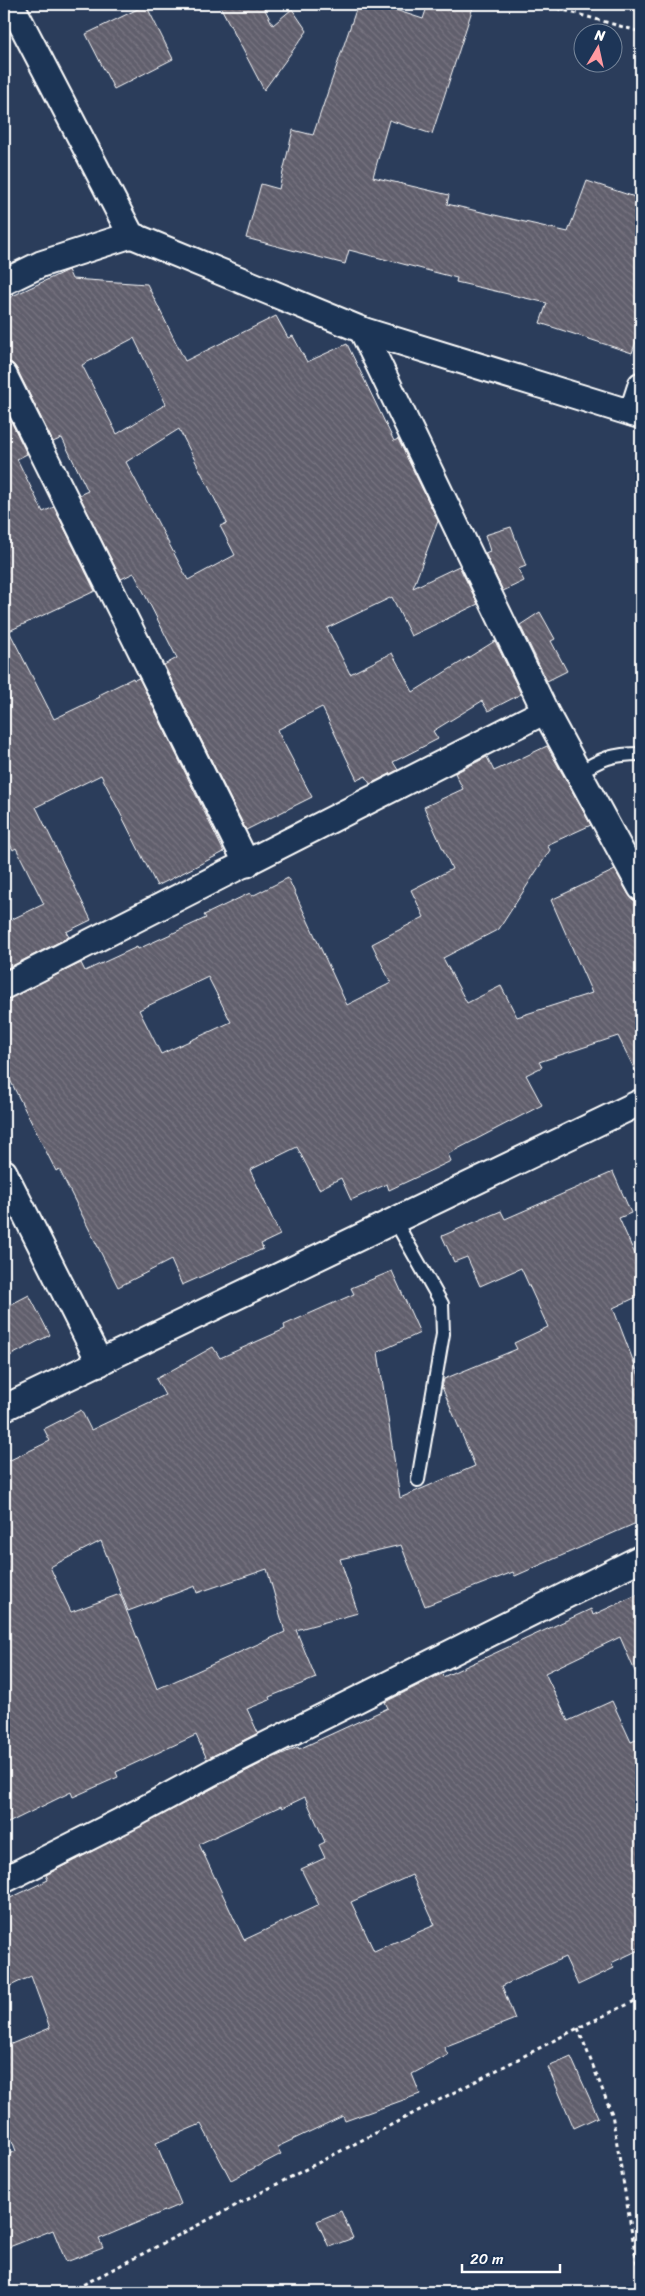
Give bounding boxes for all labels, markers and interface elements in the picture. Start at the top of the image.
north arrow [572,22,622,72]
text: N [592,22,607,49]
scale bar [462,2241,560,2273]
text: 20 m [470,2246,504,2272]

